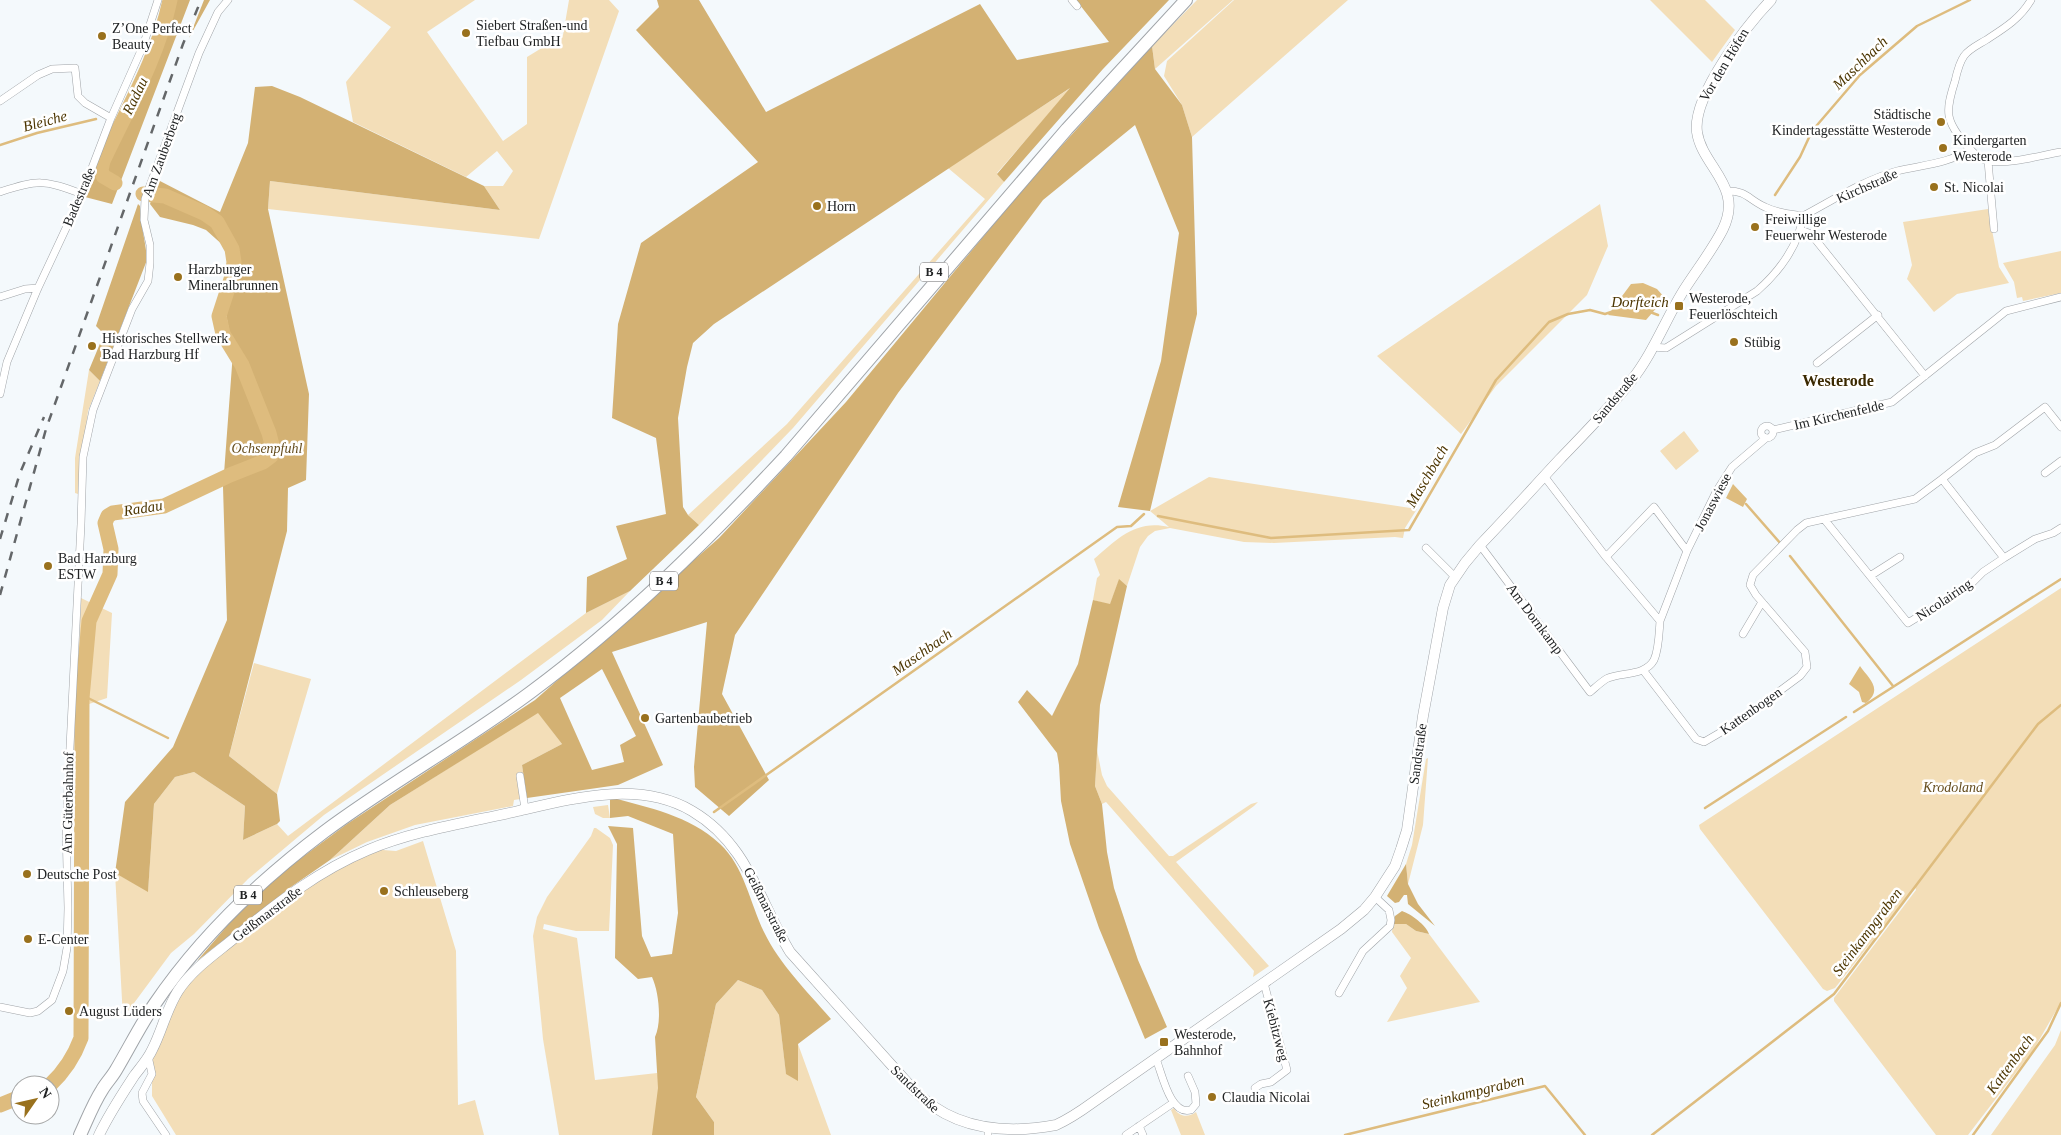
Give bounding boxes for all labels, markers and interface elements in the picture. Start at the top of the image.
place label: Siebert Straßen-und Tiefbau GmbH [476,18,588,49]
place label: Z’One Perfect Beauty [112,21,192,52]
street label: Vor den Höfen [1696,26,1752,104]
marker: Siebert Straßen-und Tiefbau GmbH [460,27,472,39]
marker: Z’One Perfect Beauty [96,30,108,42]
water label: Maschbach [1829,33,1890,93]
water label: Radau [119,75,151,118]
water label: Bleiche [21,107,69,135]
place label: Städtische Kindertagesstätte Westerode [1772,107,1931,138]
street label: Am Zauberberg [140,111,184,199]
marker: Städtische Kindertagesstätte Westerode [1935,116,1947,128]
place label: Kindergarten Westerode [1953,133,2027,164]
marker: Kindergarten Westerode [1937,142,1949,154]
street label: Badestraße [60,165,98,229]
street label: Kirchstraße [1834,166,1900,206]
place label: St. Nicolai [1944,180,2004,195]
marker: St. Nicolai [1928,181,1940,193]
place label: Horn [827,199,856,214]
marker: Horn [811,200,823,212]
place label: Freiwillige Feuerwehr Westerode [1765,212,1887,243]
marker: Freiwillige Feuerwehr Westerode [1749,221,1761,233]
place label: Harzburger Mineralbrunnen [188,262,278,293]
road number: B 4 [920,262,948,282]
marker: Harzburger Mineralbrunnen [172,271,184,283]
place label: Westerode, Feuerlöschteich [1689,291,1778,322]
water label: Dorfteich [1610,294,1669,310]
marker: Westerode, Feuerlöschteich [1673,300,1685,312]
place label: Historisches Stellwerk Bad Harzburg Hf [102,331,228,362]
place label: Stübig [1744,335,1781,350]
marker: Stübig [1728,336,1740,348]
marker: Historisches Stellwerk Bad Harzburg Hf [86,340,98,352]
street label: Sandstraße [1590,370,1640,426]
district label: Westerode [1802,372,1874,389]
street label: Im Kirchenfelde [1792,397,1886,433]
park label: Ochsenpfuhl [232,441,302,456]
water label: Maschbach [1402,442,1451,511]
street label: Jonaswiese [1692,471,1734,533]
water label: Radau [121,497,164,519]
place label: Bad Harzburg ESTW [58,551,137,582]
marker: Bad Harzburg ESTW [42,560,54,572]
road number: B 4 [650,572,678,590]
street label: Nicolairing [1913,576,1975,624]
street label: Am Dornkamp [1504,581,1566,657]
water label: Maschbach [888,626,955,679]
street label: Kattenbogen [1717,684,1785,738]
place label: Gartenbaubetrieb [655,711,752,726]
marker: Gartenbaubetrieb [639,712,651,724]
street label: Sandstraße [1406,723,1430,785]
street label: Am Güterbahnhof [60,751,76,854]
park label: Krodoland [1922,780,1984,795]
street label: Geißmarstraße [741,865,791,945]
place label: Deutsche Post [37,867,117,882]
marker: Deutsche Post [21,868,33,880]
street label: Geißmarstraße [230,883,304,945]
place label: Schleuseberg [394,884,468,899]
marker: Schleuseberg [378,885,390,897]
water label: Steinkampgraben [1829,885,1905,979]
road number: B 4 [234,886,262,904]
place label: E-Center [38,932,89,947]
marker: E-Center [22,933,34,945]
street label: Kiebitzweg [1260,997,1292,1063]
place label: August Lüders [79,1004,162,1019]
marker: August Lüders [63,1005,75,1017]
place label: Westerode, Bahnhof [1174,1027,1236,1058]
water label: Kattenbach [1983,1031,2037,1097]
marker: Westerode, Bahnhof [1158,1036,1170,1048]
street label: Sandstraße [888,1062,942,1116]
water label: Steinkampgraben [1420,1072,1526,1112]
north arrow [10,1075,60,1125]
text: N [36,1085,54,1101]
place label: Claudia Nicolai [1222,1090,1310,1105]
marker: Claudia Nicolai [1206,1091,1218,1103]

